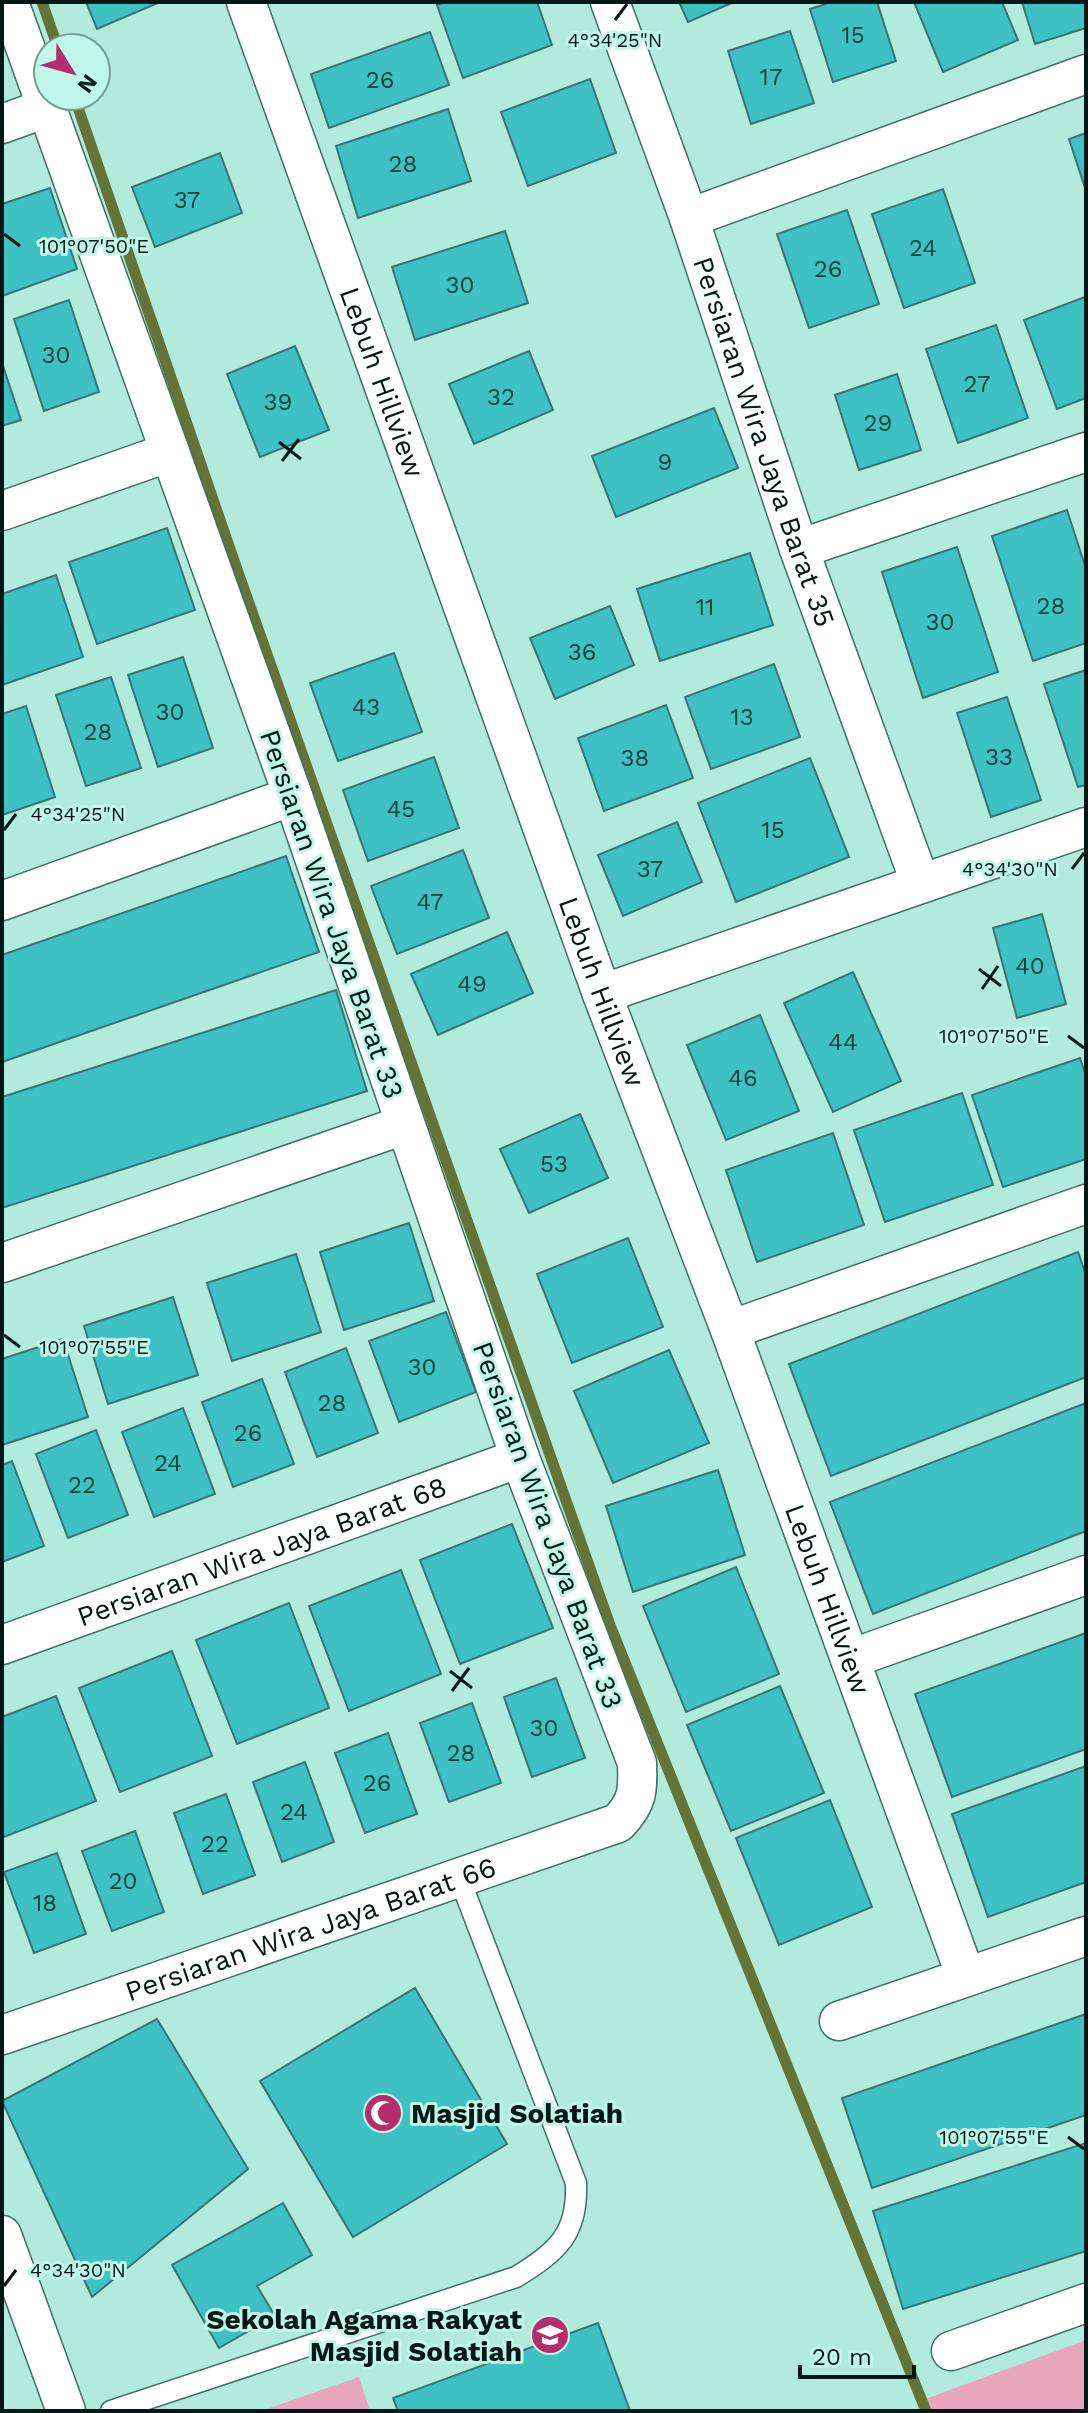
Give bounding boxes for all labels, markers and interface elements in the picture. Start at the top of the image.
house number: 15 [841,21,865,49]
text: 4°34'25"N [567,28,663,52]
north arrow [32,32,112,112]
house number: 17 [760,63,782,91]
house number: 26 [366,66,394,94]
text: N [73,70,102,98]
house number: 28 [389,150,417,178]
house number: 37 [174,186,200,214]
text: 101°07'50"E [39,234,149,258]
house number: 24 [909,234,937,262]
street label: Persiaran Wira Jaya Barat 35 [686,253,842,631]
house number: 26 [814,255,842,283]
house number: 30 [446,271,474,299]
street label: Lebuh Hillview [333,283,431,482]
house number: 30 [42,341,70,369]
house number: 27 [964,370,990,398]
house number: 32 [487,383,515,411]
house number: 39 [264,388,292,416]
house number: 29 [864,409,892,437]
house number: 9 [658,448,672,476]
house number: 28 [1037,592,1065,620]
house number: 11 [696,593,714,621]
house number: 30 [926,608,954,636]
house number: 36 [568,638,596,666]
house number: 43 [352,693,380,721]
house number: 30 [156,698,184,726]
house number: 13 [730,703,754,731]
house number: 28 [84,718,112,746]
street label: Persiaran Wira Jaya Barat 33 [253,725,410,1103]
house number: 33 [985,743,1013,771]
house number: 38 [621,744,649,772]
house number: 45 [387,795,415,823]
text: 4°34'25"N [30,802,126,826]
house number: 15 [761,816,785,844]
house number: 37 [637,855,663,883]
text: 4°34'30"N [962,857,1058,881]
house number: 47 [417,888,443,916]
street label: Lebuh Hillview [552,893,652,1092]
house number: 40 [1015,952,1045,980]
house number: 49 [457,970,487,998]
text: 101°07'50"E [939,1024,1049,1048]
house number: 44 [828,1028,858,1056]
house number: 46 [728,1064,758,1092]
house number: 53 [540,1150,568,1178]
text: 101°07'55"E [39,1335,149,1359]
street label: Persiaran Wira Jaya Barat 33 [466,1337,629,1713]
house number: 30 [408,1353,436,1381]
house number: 28 [318,1389,346,1417]
house number: 26 [234,1419,262,1447]
house number: 24 [154,1449,182,1477]
street label: Persiaran Wira Jaya Barat 68 [73,1470,451,1633]
house number: 22 [68,1471,96,1499]
street label: Lebuh Hillview [778,1500,877,1699]
house number: 30 [530,1714,558,1742]
house number: 28 [447,1739,475,1767]
house number: 26 [363,1769,391,1797]
house number: 24 [280,1798,308,1826]
house number: 22 [201,1830,229,1858]
street label: Persiaran Wira Jaya Barat 66 [121,1850,500,2008]
house number: 20 [109,1867,137,1895]
house number: 18 [33,1889,57,1917]
mosque icon: Masjid Solatiah [362,2092,404,2134]
place label: Masjid Solatiah [411,2097,623,2130]
text: 101°07'55"E [939,2125,1049,2149]
text: 4°34'30"N [30,2258,126,2282]
place label: Sekolah Agama Rakyat Masjid Solatiah [207,2303,522,2368]
school or university icon: Sekolah Agama Rakyat Masjid Solatiah [529,2314,571,2356]
scale bar [800,2329,914,2379]
text: 20 m [812,2343,872,2371]

